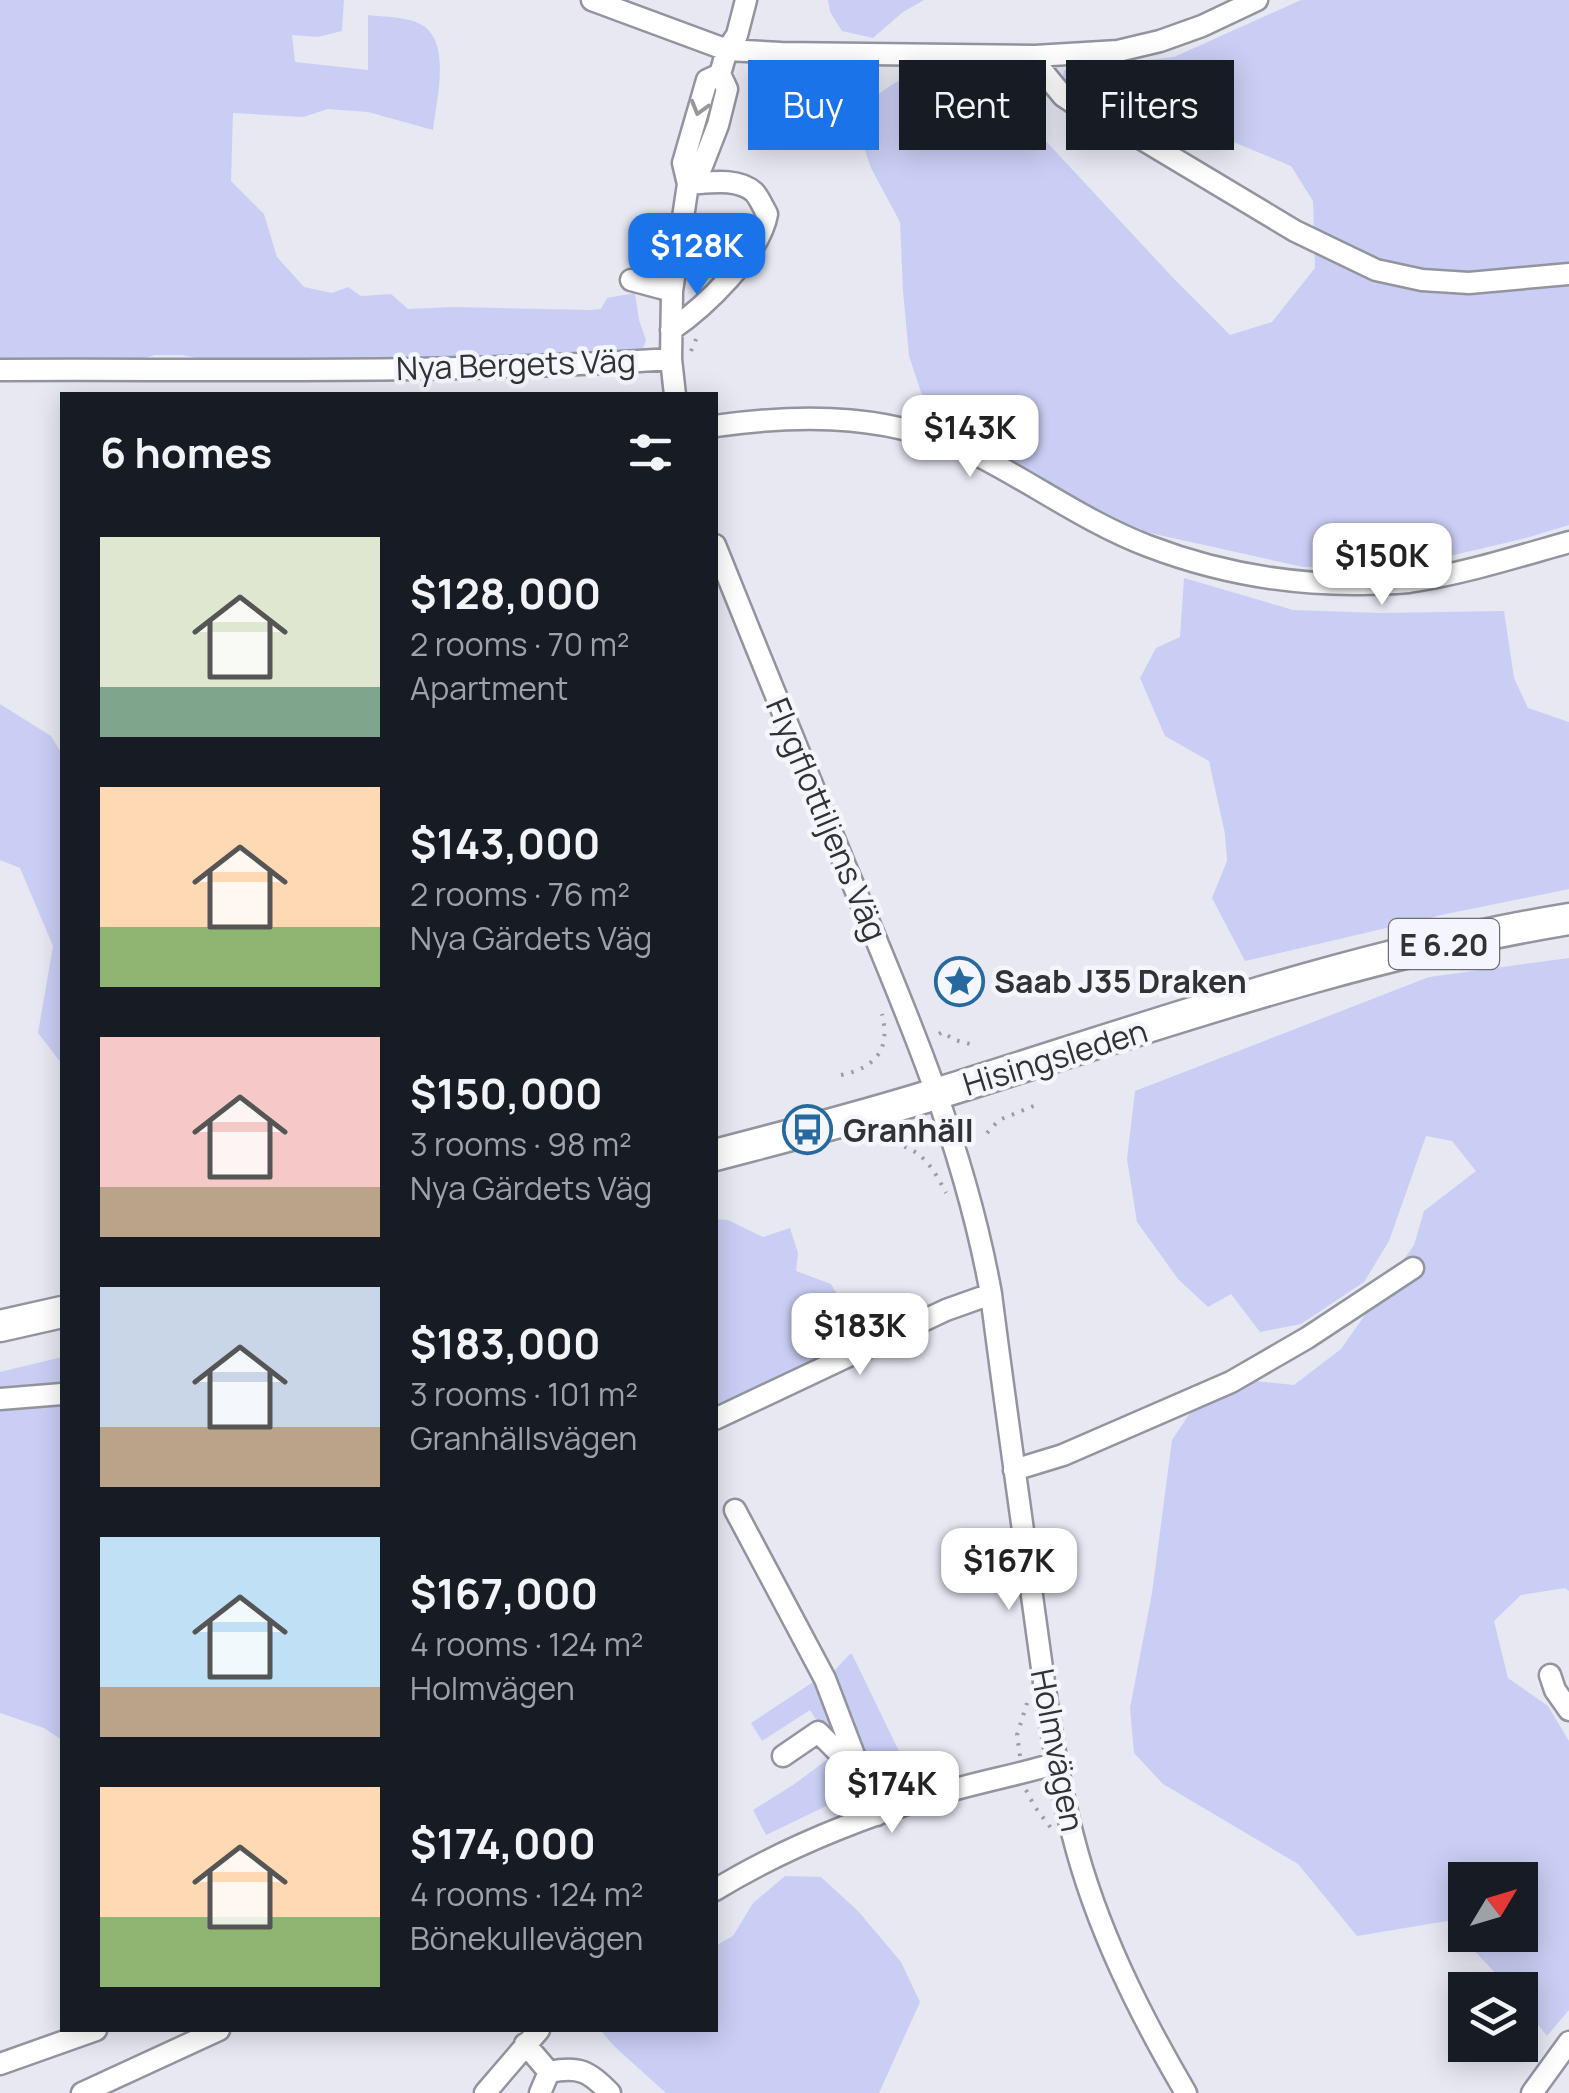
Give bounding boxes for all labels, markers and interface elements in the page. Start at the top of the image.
chip: Buy [748,60,879,150]
chip: Rent [899,60,1046,150]
chip: Filters [1066,60,1234,150]
one-way arrow [690,98,711,115]
pin: $128K [627,213,767,298]
text: $128K [650,223,744,267]
street label: Nya Bergets Väg [395,338,637,390]
pin: $143K [900,395,1040,480]
text: $143K [924,405,1016,449]
text: 6 homes [100,423,272,481]
icon: filters [623,425,678,480]
pin: $150K [1312,523,1452,608]
text: $150K [1335,533,1429,577]
text: $128,000 [410,564,601,622]
icon: home [180,577,300,697]
text: 2 rooms · 70 m² [410,622,630,666]
text: Apartment [410,666,568,710]
street label: Flygflottiljens Väg [756,691,898,947]
text: $143,000 [410,814,600,872]
icon: home [180,827,300,947]
text: 2 rooms · 76 m² [410,872,630,916]
text: Nya Gärdets Väg [410,916,652,960]
road number: E 6.20 [1389,919,1499,969]
place icon: Saab J35 Draken [933,955,985,1007]
place label: Saab J35 Draken [994,959,1247,1003]
street label: Hisingsleden [957,1008,1153,1106]
text: $150,000 [410,1064,603,1122]
icon: home [180,1077,300,1197]
bus stop icon: Granhäll [782,1104,834,1156]
place label: Granhäll [843,1108,974,1152]
text: 3 rooms · 98 m² [410,1122,632,1166]
text: Nya Gärdets Väg [410,1166,652,1210]
pin: $183K [790,1293,930,1378]
text: $183K [813,1303,907,1347]
text: $183,000 [410,1314,601,1372]
icon: home [180,1327,300,1447]
text: 3 rooms · 101 m² [410,1372,638,1416]
text: Granhällsvägen [410,1416,637,1460]
pin: $167K [939,1528,1079,1613]
text: $167K [963,1538,1055,1582]
text: $167,000 [410,1564,598,1622]
icon: home [180,1577,300,1697]
text: 4 rooms · 124 m² [410,1622,644,1666]
street label: Holmvägen [1021,1665,1095,1835]
text: Holmvägen [410,1666,575,1710]
pin: $174K [822,1751,962,1836]
text: $174K [847,1761,937,1805]
text: $174,000 [410,1814,596,1872]
icon: home [180,1827,300,1947]
north arrow [1448,1862,1538,1952]
map controls [1448,1862,1538,2062]
text: 4 rooms · 124 m² [410,1872,644,1916]
text: Bönekullevägen [410,1916,643,1960]
button: layers [1448,1972,1538,2062]

